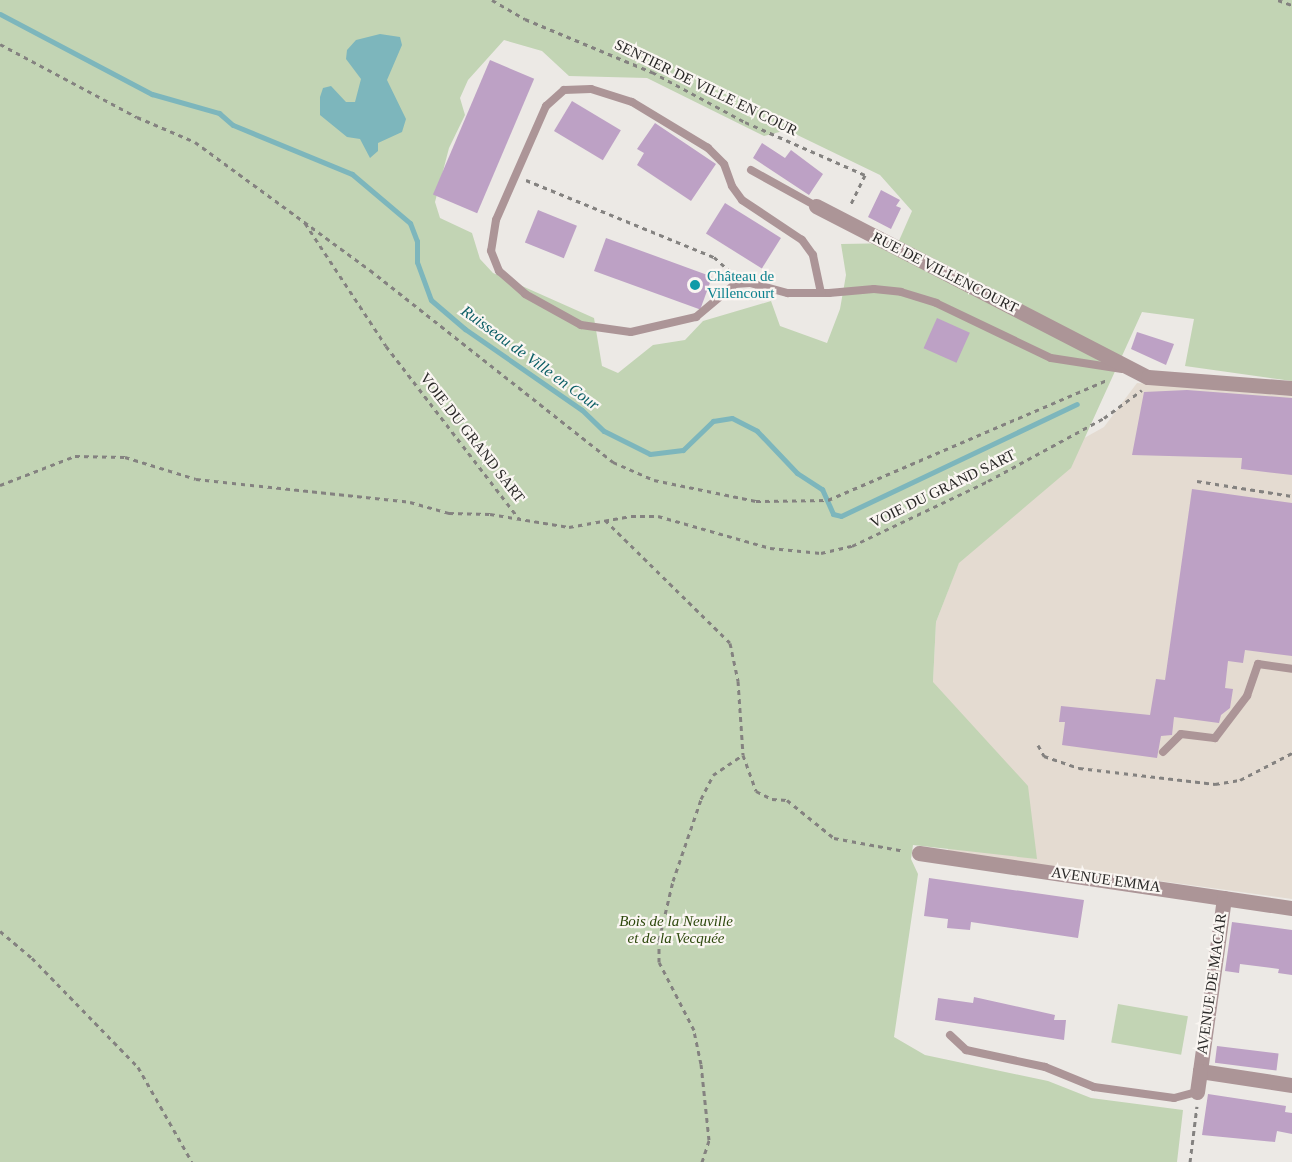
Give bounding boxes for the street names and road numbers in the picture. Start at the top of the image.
street label: SENTIER DE VILLE EN COUR [611,36,801,140]
street label: RUE DE VILLENCOURT [869,228,1021,318]
street label: VOIE DU GRAND SART [416,370,528,506]
street label: VOIE DU GRAND SART [867,446,1019,532]
street label: AVENUE EMMA [1050,863,1162,897]
street label: AVENUE DE MACAR [1193,912,1231,1056]

